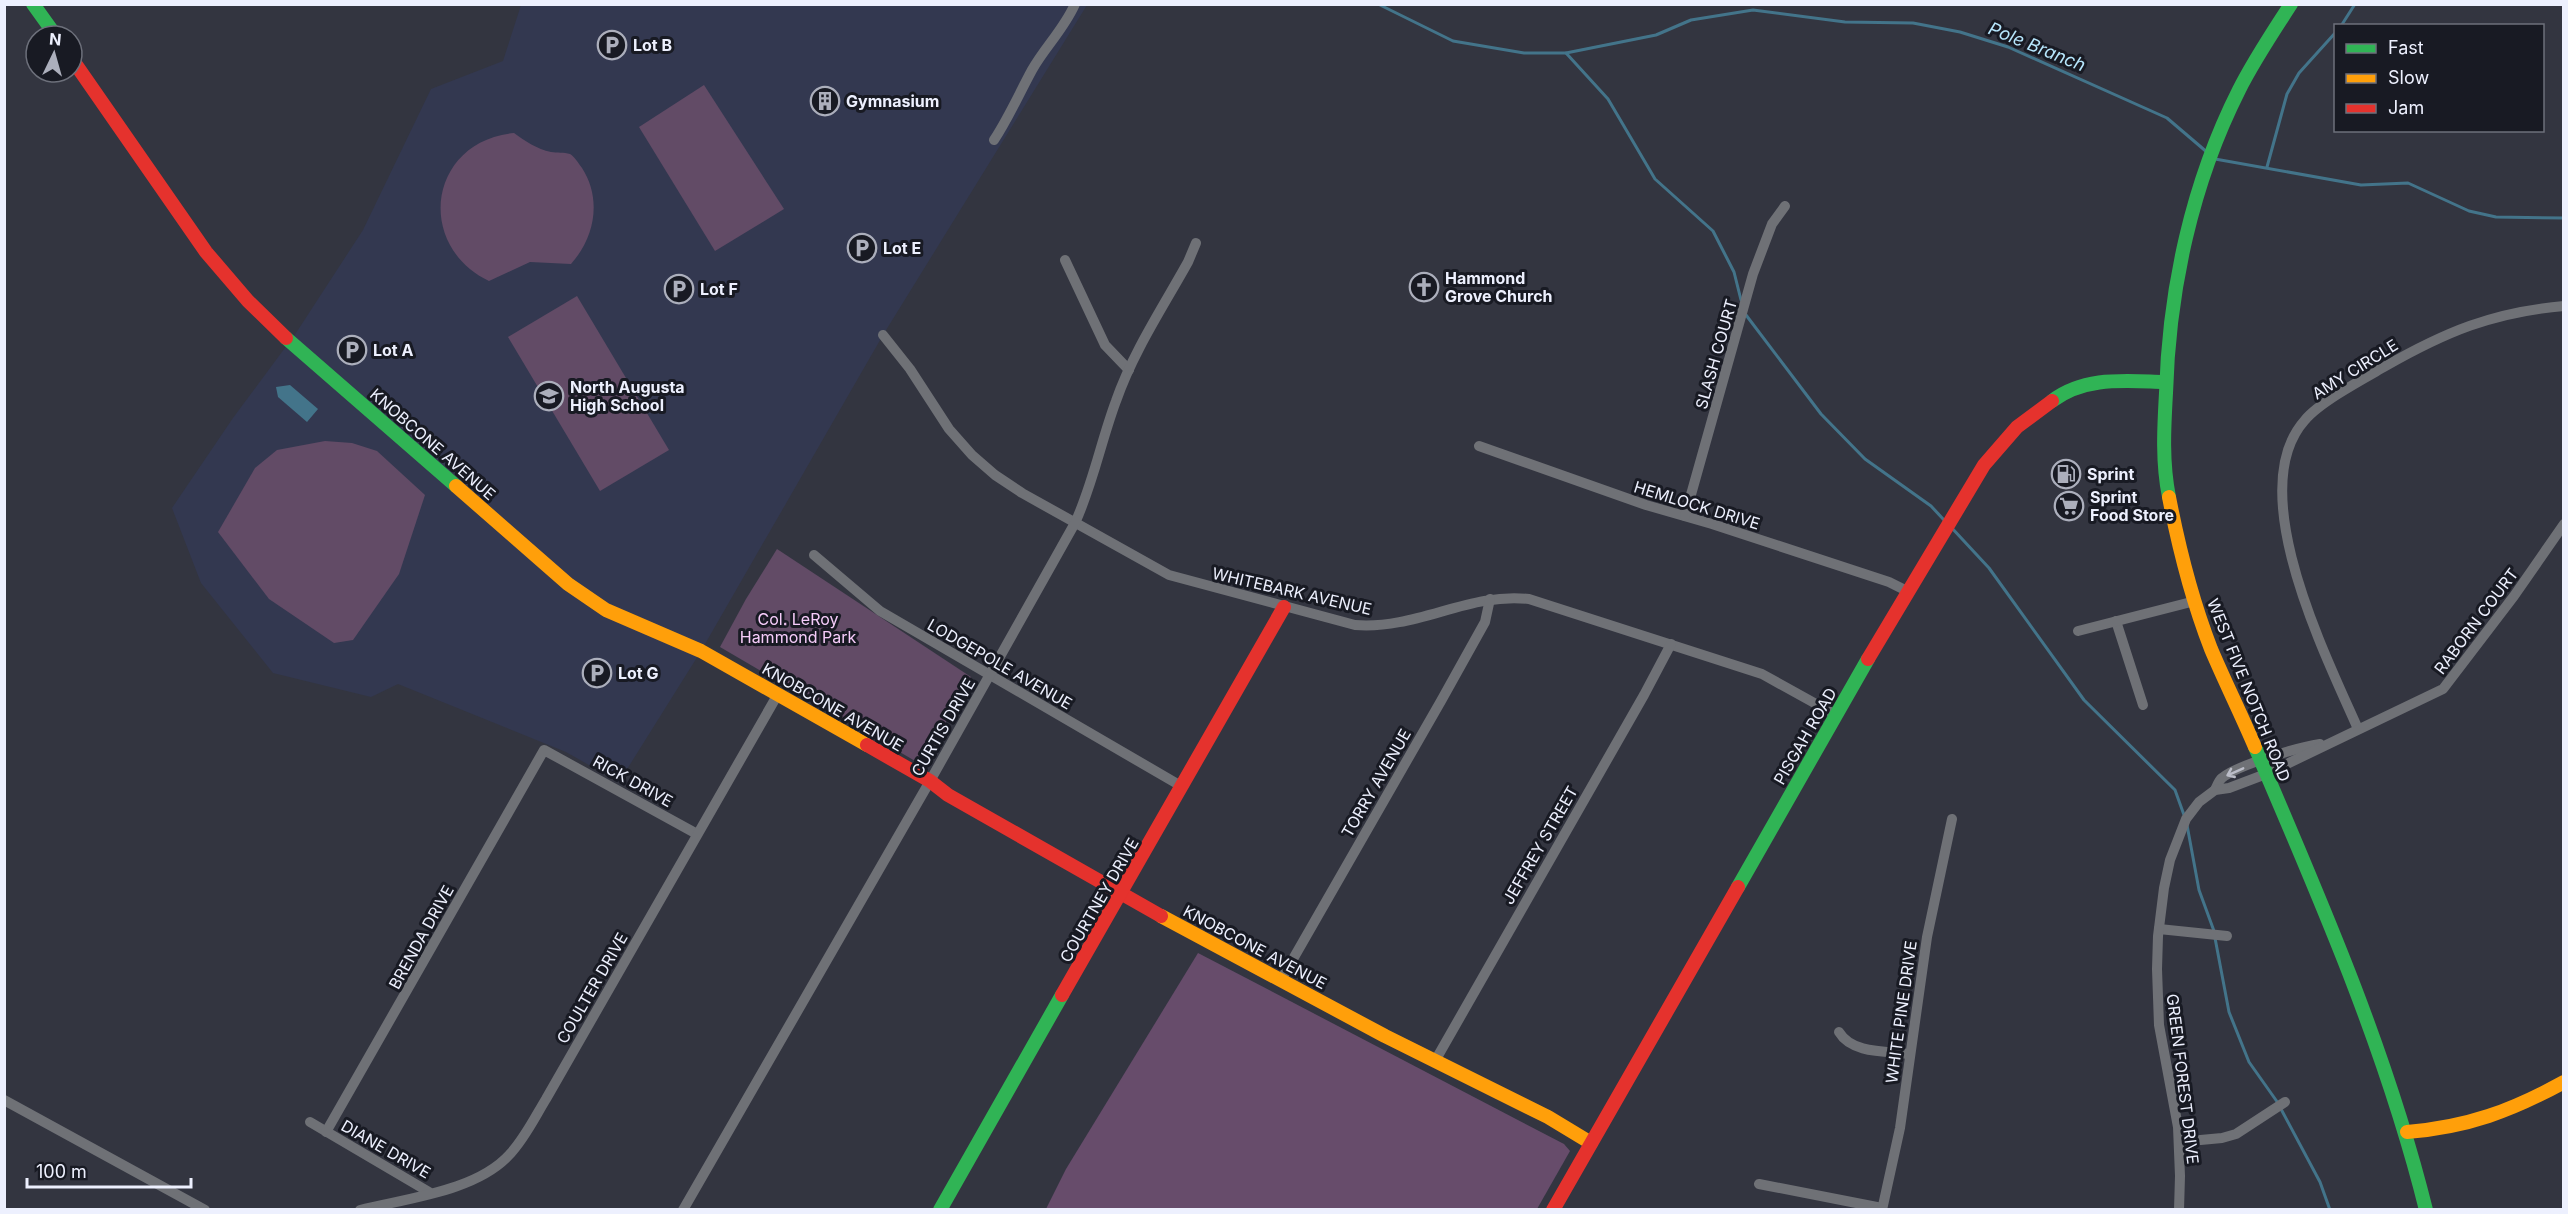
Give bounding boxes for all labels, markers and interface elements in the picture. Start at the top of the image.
water label: Pole Branch [1986,18,2089,76]
north arrow [24,24,84,84]
legend [2334,24,2544,132]
text: N [48,29,62,50]
parking icon: Lot B [596,29,628,61]
place label: Lot B [633,35,672,55]
text: Fast [2388,37,2424,58]
text: Slow [2388,67,2429,88]
building icon: Gymnasium [809,85,841,117]
place label: Gymnasium [846,91,939,111]
text: Jam [2388,97,2424,118]
parking icon: Lot E [846,232,878,264]
place label: Lot E [883,238,921,258]
place label: Hammond Grove Church [1445,268,1553,306]
church icon: Hammond Grove Church [1408,271,1440,303]
parking icon: Lot F [663,273,695,305]
place label: Lot F [700,279,738,299]
street label: SLASH COURT [1691,297,1741,411]
parking icon: Lot A [336,334,368,366]
street label: AMY CIRCLE [2308,335,2402,403]
place label: Lot A [373,340,414,360]
place label: North Augusta High School [570,377,685,415]
school or university icon: North Augusta High School [533,380,565,412]
street label: KNOBCONE AVENUE [366,384,500,504]
fuel station icon: Sprint [2050,458,2082,490]
place label: Sprint [2087,464,2134,484]
street label: HEMLOCK DRIVE [1632,476,1762,534]
place label: Sprint Food Store [2090,487,2174,525]
supermarket icon: Sprint Food Store [2053,490,2085,522]
street label: WHITEBARK AVENUE [1210,563,1374,619]
street label: RABORN COURT [2430,564,2522,678]
street label: WEST FIVE NOTCH ROAD [2203,596,2295,784]
park label: Col. LeRoy Hammond Park [740,609,856,647]
street label: LODGEPOLE AVENUE [924,614,1076,714]
parking icon: Lot G [581,657,613,689]
street label: KNOBCONE AVENUE [759,658,907,756]
place label: Lot G [618,663,659,683]
street label: CURTIS DRIVE [907,674,979,780]
street label: PISGAH ROAD [1769,684,1841,788]
street label: TORRY AVENUE [1337,725,1415,841]
street label: RICK DRIVE [590,751,676,811]
one-way arrow [2227,767,2245,778]
street label: JEFFREY STREET [1498,782,1582,908]
street label: COURTNEY DRIVE [1055,834,1143,966]
street label: BRENDA DRIVE [384,882,458,992]
street label: KNOBCONE AVENUE [1180,901,1330,993]
street label: COULTER DRIVE [552,929,632,1047]
street label: WHITE PINE DRIVE [1881,939,1921,1085]
street label: GREEN FOREST DRIVE [2163,993,2203,1165]
street label: DIANE DRIVE [338,1115,434,1183]
scale bar [27,1151,190,1189]
text: 100 m [36,1161,87,1182]

